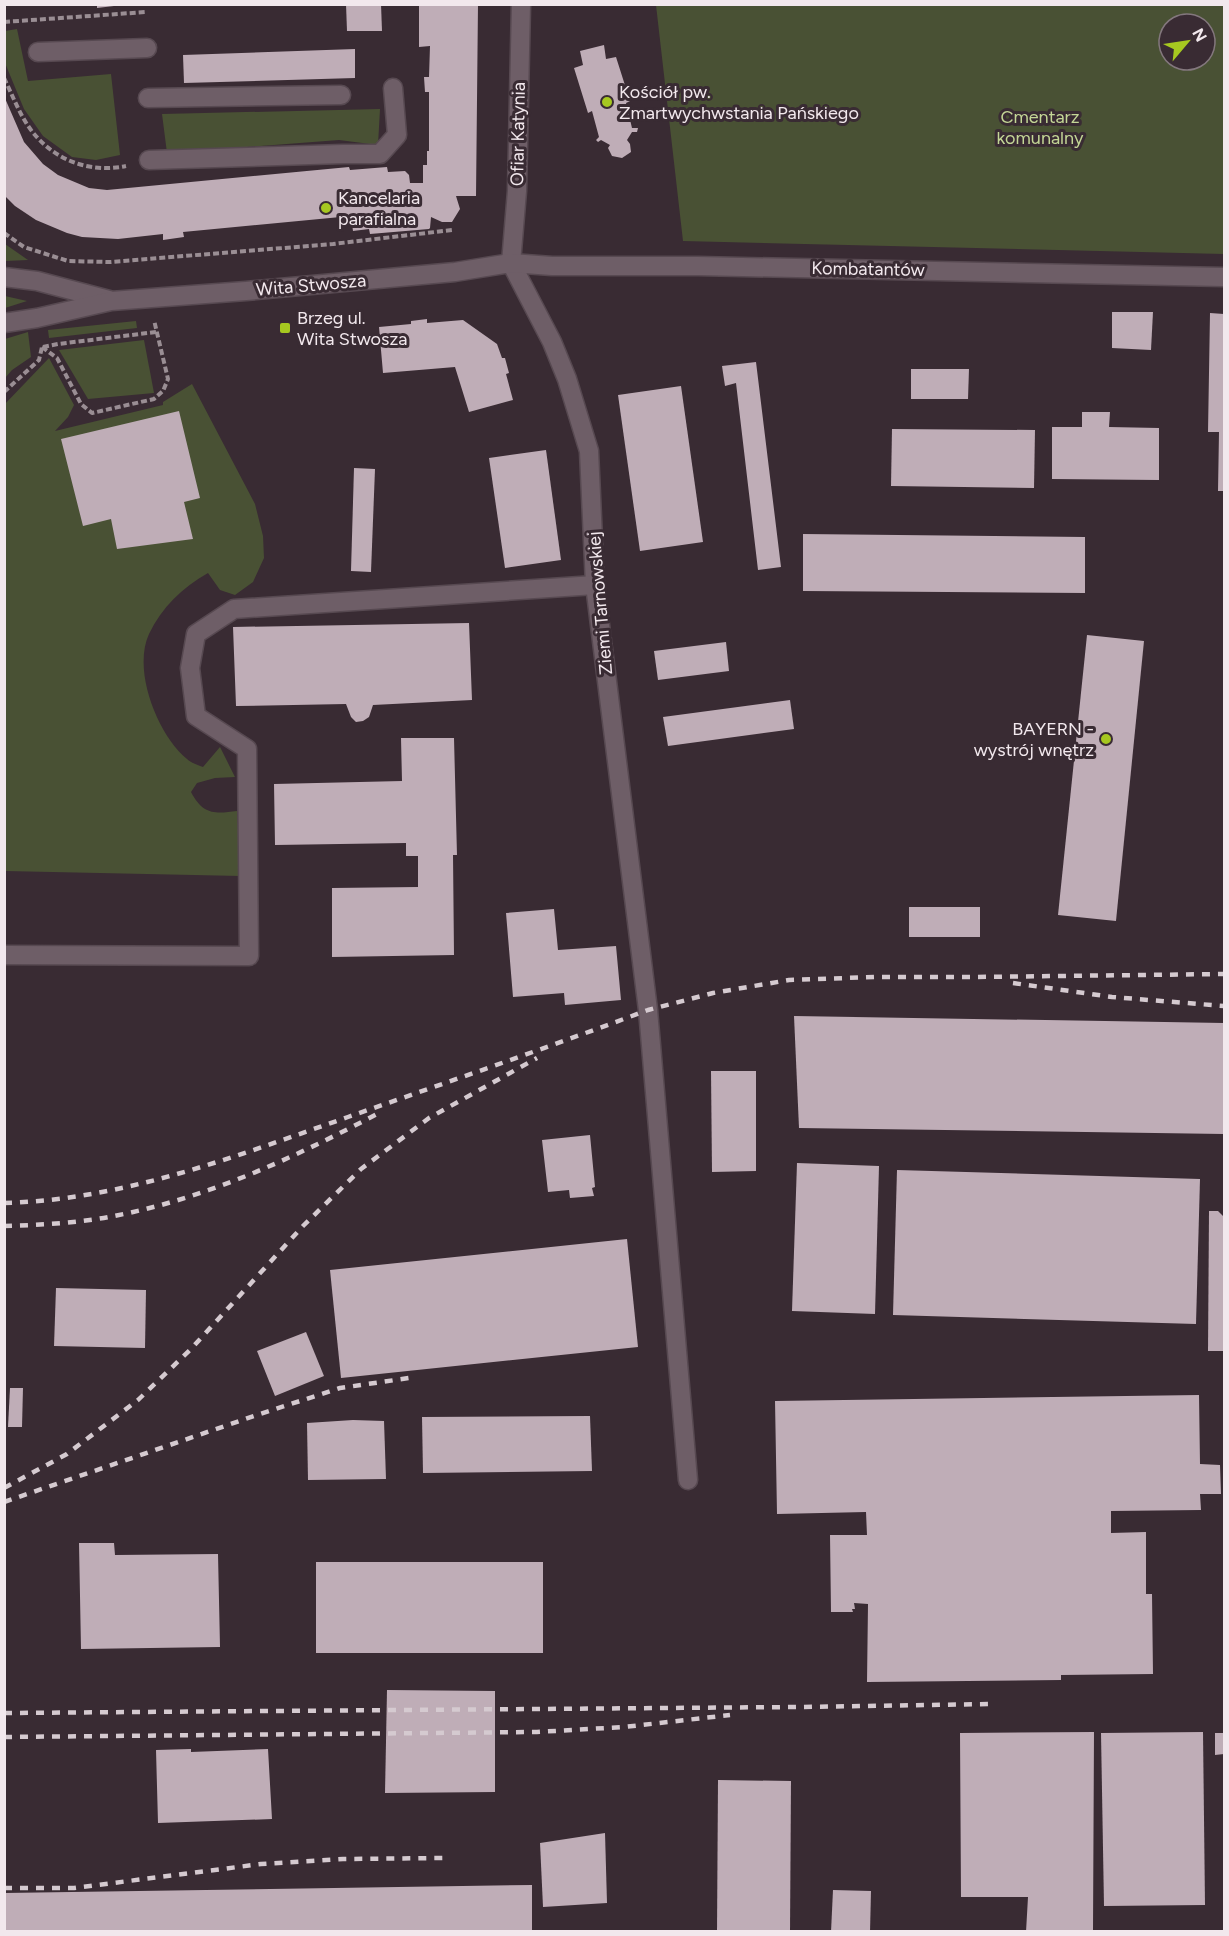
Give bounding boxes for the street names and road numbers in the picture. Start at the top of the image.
street label: Ofiar Katynia [506,82,530,186]
street label: Kombatantów [811,257,925,281]
street label: Wita Stwosza [255,269,367,301]
street label: Ziemi Tarnowskiej [583,530,617,676]

